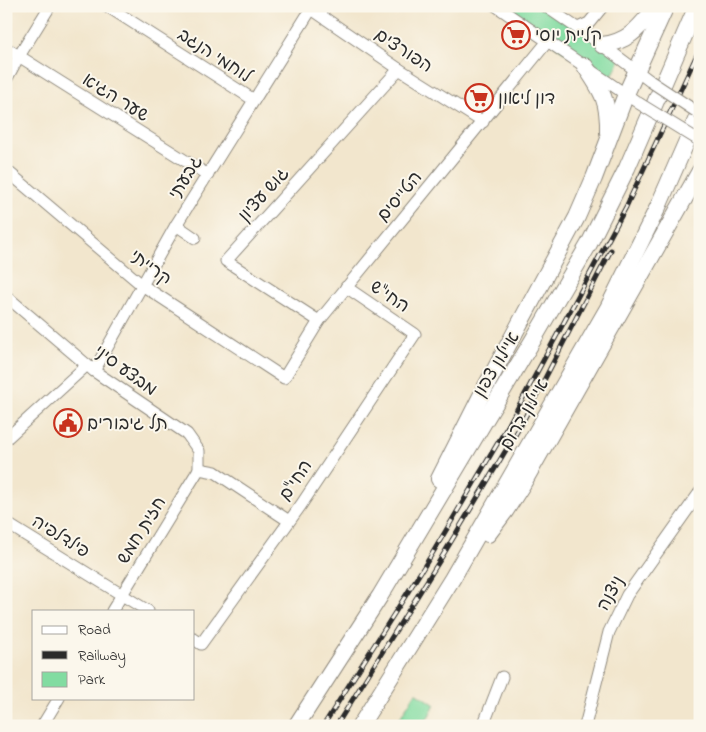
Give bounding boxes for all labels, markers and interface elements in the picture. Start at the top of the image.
supermarket icon: קליית יוסי [501,20,531,50]
street label: לוחמי הנגב [172,23,257,91]
street label: הפורצים [369,23,437,80]
place label: קליית יוסי [535,24,602,50]
street label: שער הגיא [77,68,153,129]
supermarket icon: דון ליאון [464,83,494,113]
place label: דון ליאון [498,87,555,113]
street label: גבעתי [163,151,210,205]
street label: גוש עציון [233,162,296,229]
street label: הטייסים [372,166,429,228]
street label: קרייתי [123,244,176,293]
street label: החי"ש [364,275,414,320]
street label: איילון צפון [468,327,528,403]
street label: מבצע סיני [88,340,162,404]
street label: איילון דרום [495,374,557,456]
public building icon: תל גיבורים [53,408,83,438]
place label: תל גיבורים [87,412,168,438]
street label: החי"ם [273,455,320,507]
street label: חזית חמש [112,492,174,570]
street label: פילדלפיה [26,510,94,566]
street label: ניצנה [591,572,632,616]
legend [32,610,195,700]
text: Road [78,619,111,641]
text: Railway [78,645,126,668]
text: Park [78,669,106,691]

